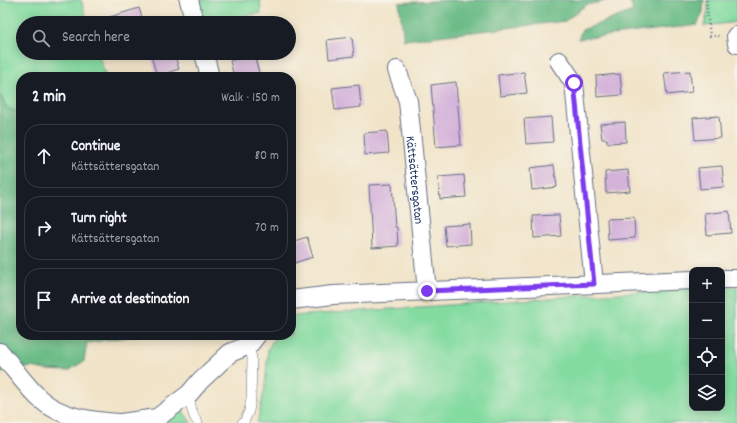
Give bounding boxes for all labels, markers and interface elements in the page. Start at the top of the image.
search box [16,16,296,60]
icon: search [30,27,52,49]
text: Search here [62,27,130,49]
route start [565,74,583,92]
text: 2 min [32,86,66,110]
text: Walk · 150 m [221,89,280,108]
street label: Kättsättersgatan [400,135,427,225]
text: Continue [71,136,120,158]
icon: ahead [33,145,55,167]
text: 80 m [255,147,279,166]
text: Kättsättersgatan [71,158,159,177]
text: Turn right [71,208,127,230]
icon: right [33,217,55,239]
text: 70 m [255,219,279,238]
text: Kättsättersgatan [71,230,159,249]
map controls [689,267,725,411]
button: + [689,267,725,303]
route end [418,282,436,300]
icon: arrive [33,289,55,311]
text: Arrive at destination [71,289,189,311]
button: − [689,303,725,339]
button: locate [689,339,725,375]
button: layers [689,375,725,411]

